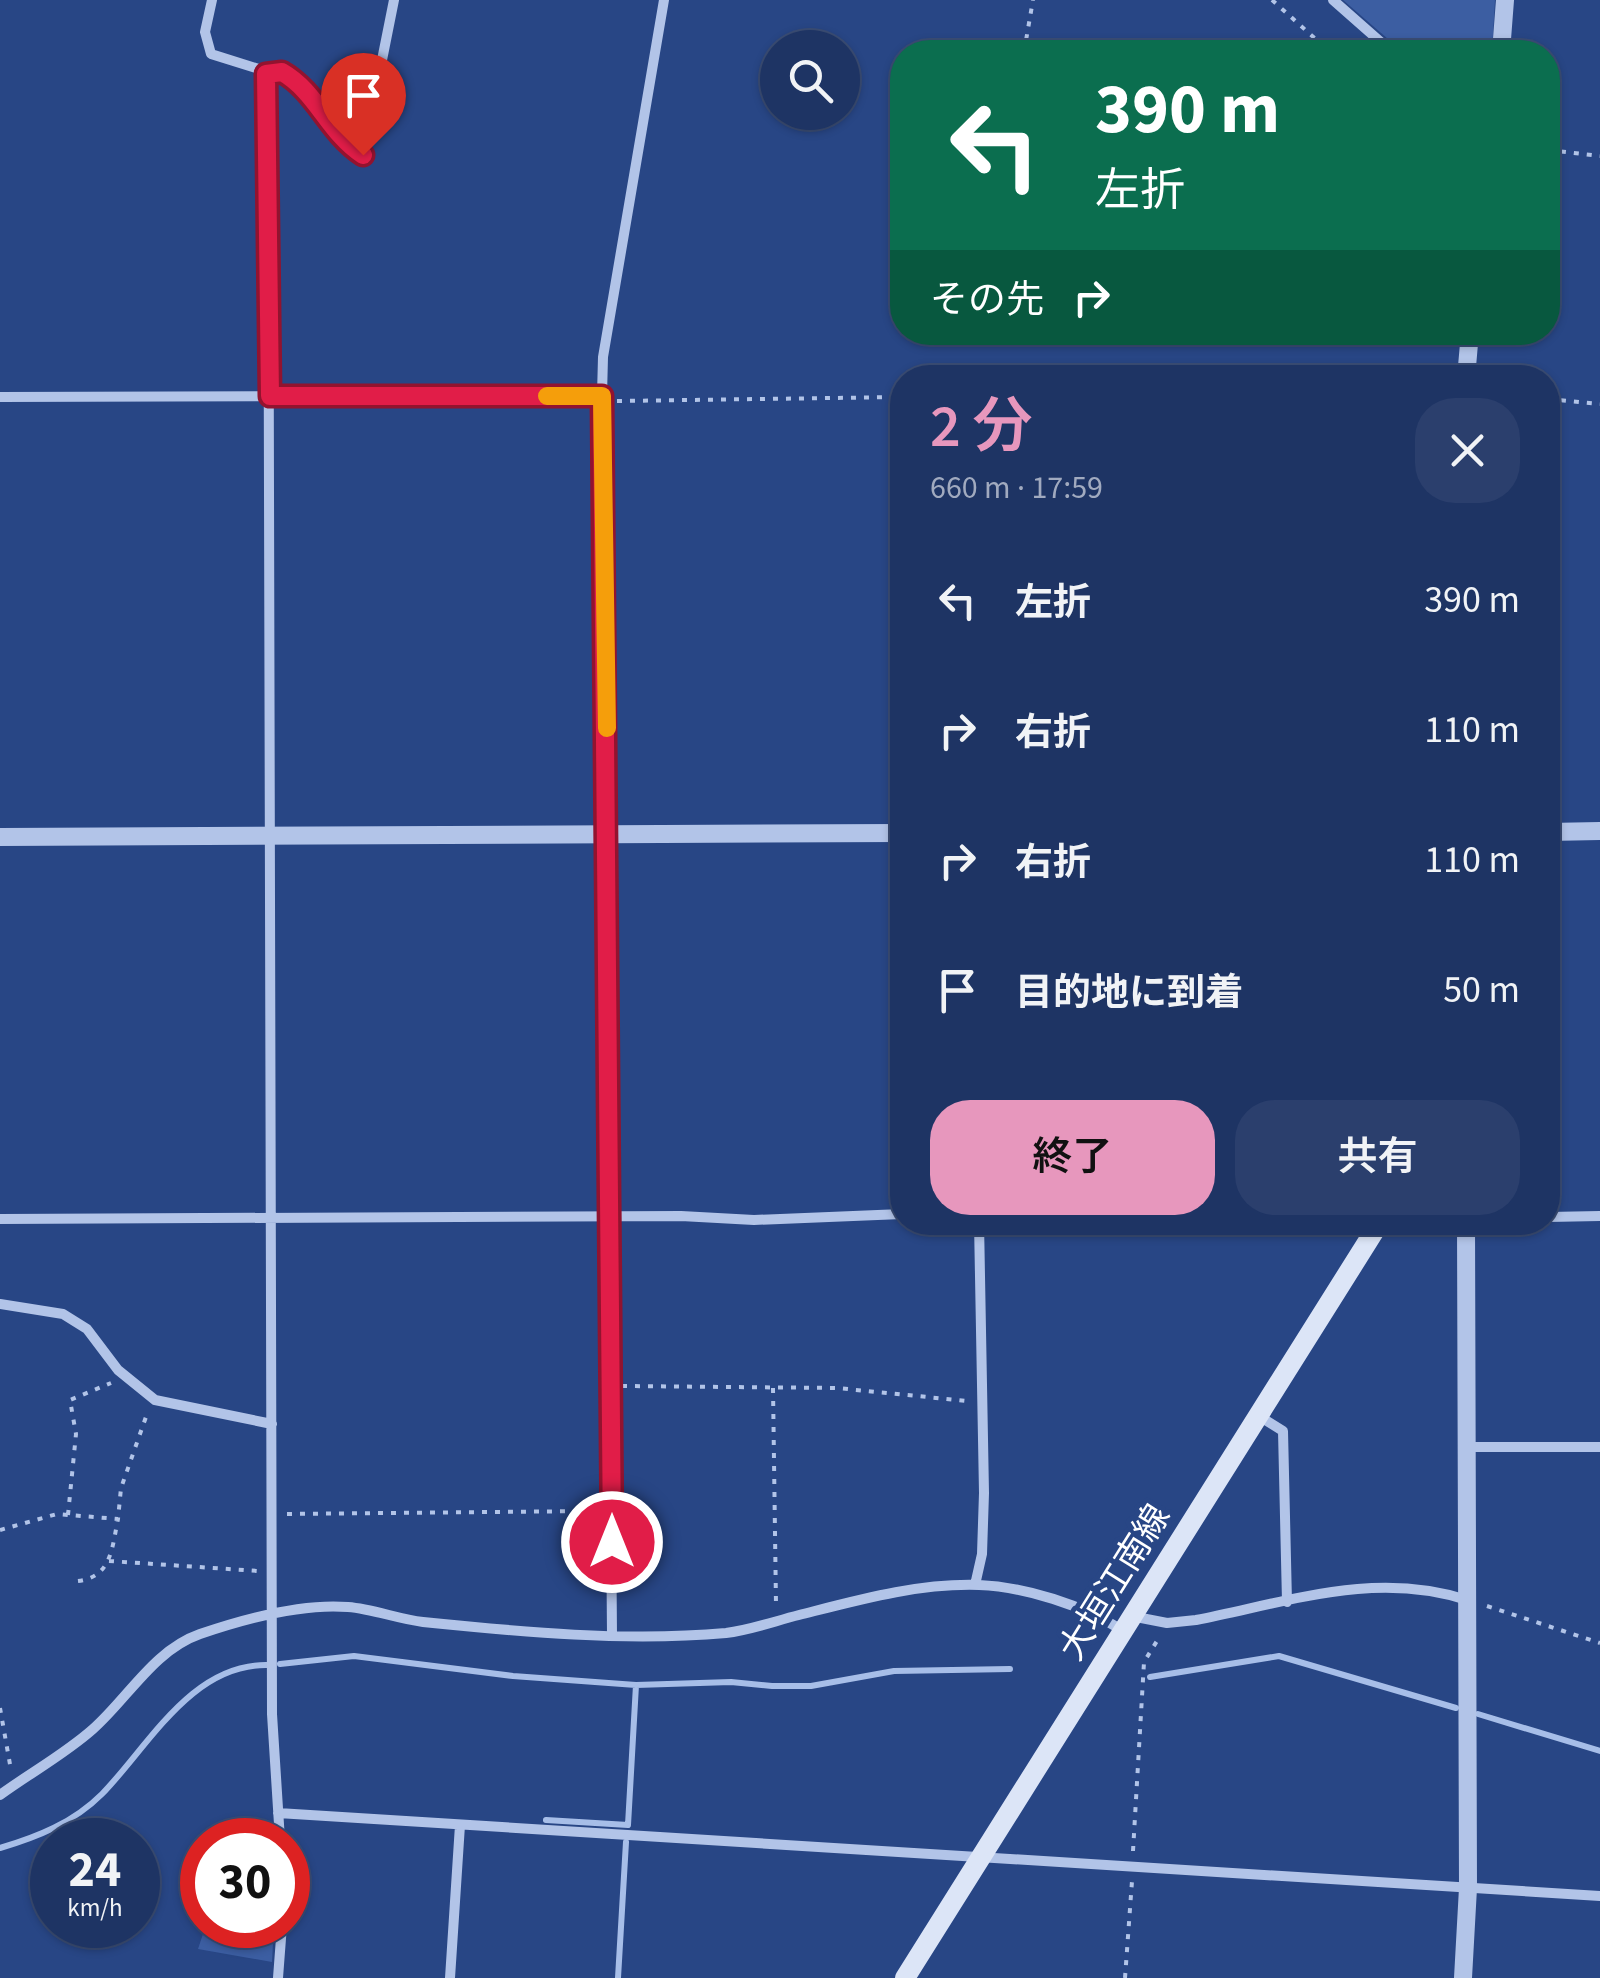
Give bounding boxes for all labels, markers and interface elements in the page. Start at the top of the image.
map controls [760,30,860,130]
button: search [760,30,860,130]
pin [321,53,406,156]
text: 390 m [1095,60,1280,160]
icon: arrive [336,68,391,123]
icon: left [930,80,1060,210]
text: 左折 [1095,159,1185,223]
icon: right [1064,270,1119,325]
text: その先 [930,273,1044,327]
text: 2 分 [930,385,1033,470]
button: close [1415,398,1520,503]
text: 660 m · 17:59 [930,465,1103,511]
icon: left [930,573,985,628]
text: 390 m [1424,573,1520,627]
text: 左折 [1015,576,1091,630]
icon: right [930,703,985,758]
text: 110 m [1424,703,1520,757]
text: 右折 [1015,706,1091,760]
icon: right [930,833,985,888]
text: 110 m [1424,833,1520,887]
text: 右折 [1015,836,1091,890]
icon: arrive [930,963,985,1018]
text: 50 m [1443,963,1520,1017]
text: 目的地に到着 [1015,966,1243,1020]
button: 終了 [930,1100,1215,1215]
button: 共有 [1235,1100,1520,1215]
position arrow [560,1490,664,1594]
street label: 大垣江南線 [1047,1495,1182,1670]
speed limit sign: 30 [180,1818,310,1948]
text: 24 [69,1835,121,1906]
text: km/h [67,1890,123,1926]

